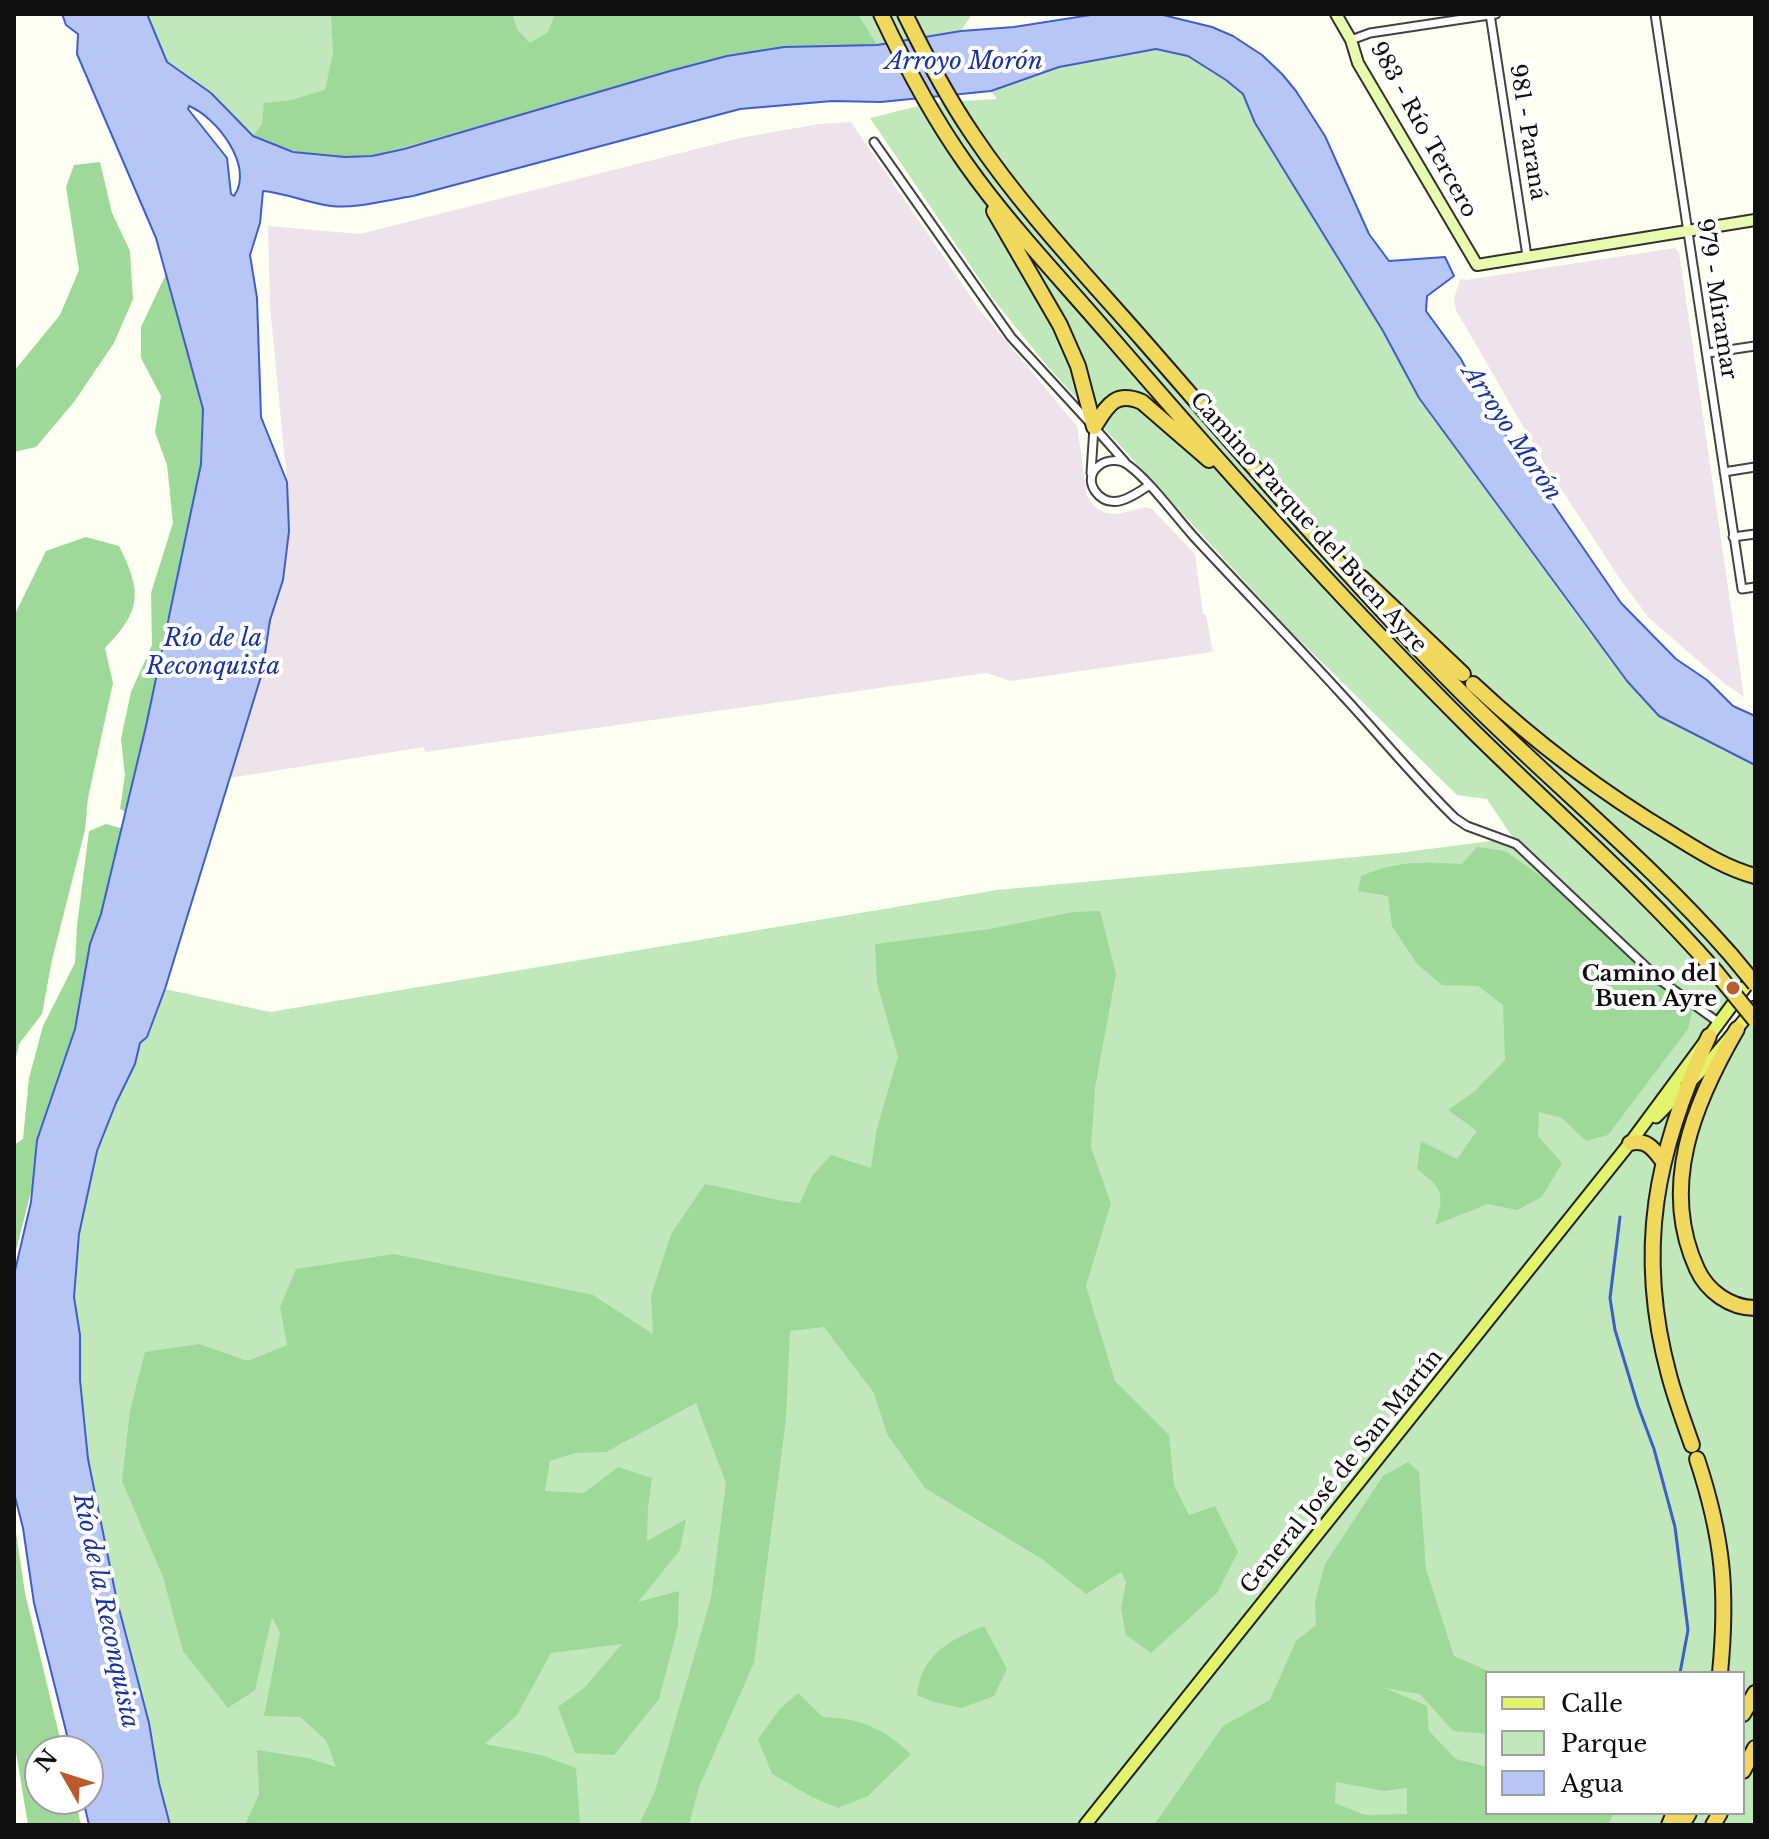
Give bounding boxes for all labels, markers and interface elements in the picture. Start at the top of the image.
street label: 983 - Río Tercero [1364,38,1482,222]
water label: Arroyo Morón [885,48,1043,76]
street label: 981 - Paraná [1503,62,1551,202]
street label: 979 - Miramar [1690,217,1742,381]
water label: Arroyo Morón [1455,360,1567,506]
street label: Camino Parque del Buen Ayre [1184,387,1432,659]
water label: Río de la Reconquista [146,625,280,681]
place label: Camino del Buen Ayre [1582,962,1717,1014]
marker: Camino del Buen Ayre [1724,979,1742,997]
street label: General José de San Martín [1235,1345,1449,1599]
water label: Río de la Reconquista [66,1491,144,1731]
legend [1485,1671,1745,1815]
text: Calle [1561,1689,1623,1718]
text: Parque [1561,1729,1647,1758]
north arrow [24,1735,104,1815]
text: N [30,1744,64,1777]
text: Agua [1561,1769,1623,1798]

